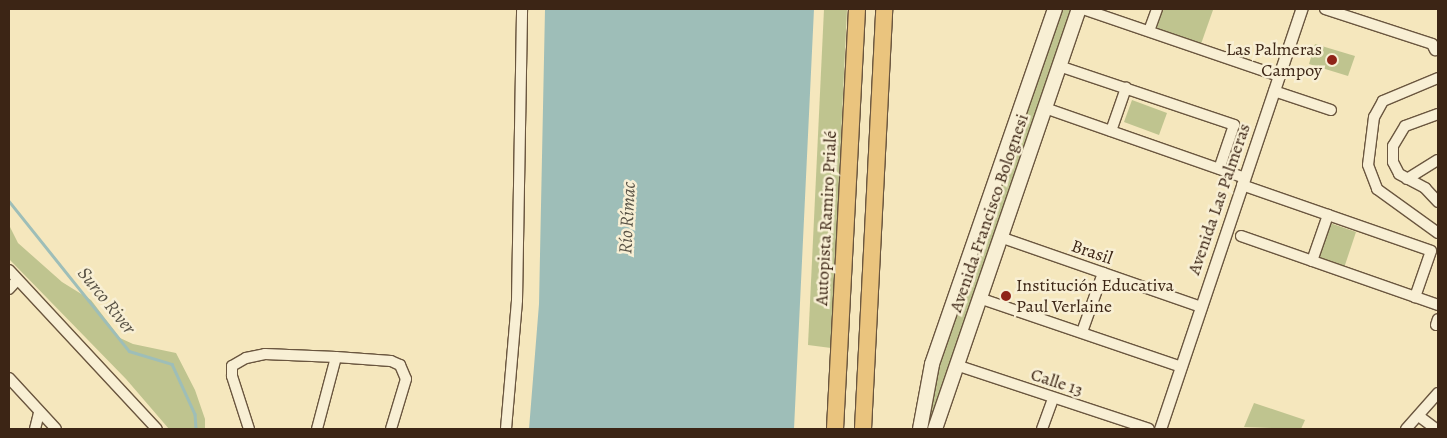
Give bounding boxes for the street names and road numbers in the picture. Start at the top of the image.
street label: Avenida Francisco Bolognesi [945,111,1033,315]
street label: Avenida Las Palmeras [1183,121,1255,277]
street label: Autopista Ramiro Prialé [811,130,841,306]
street label: Brasil [1068,235,1116,269]
street label: Calle 13 [1028,363,1086,401]

